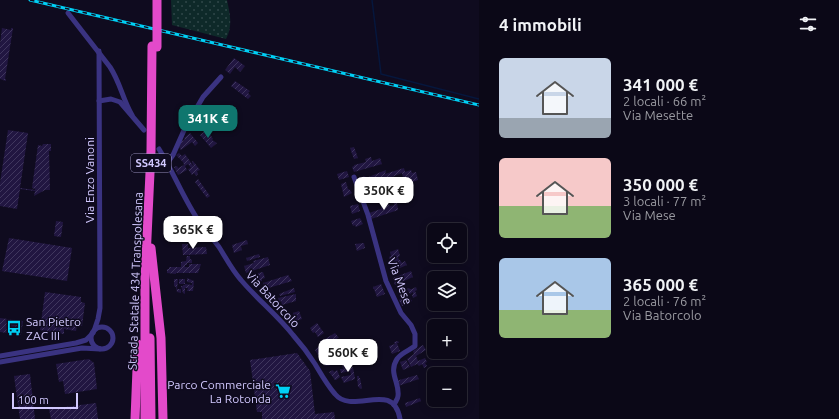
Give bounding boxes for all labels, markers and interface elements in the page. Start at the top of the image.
icon: filters [797,13,819,35]
text: 4 immobili [499,15,582,34]
icon: home [531,74,579,122]
text: 341 000 € [623,75,698,94]
text: 2 locali · 66 m² [623,94,706,108]
pin: 341K € [175,105,241,139]
text: Via Mesette [623,108,693,122]
text: 341K € [187,111,229,125]
street label: Via Enzo Vanoni [83,137,96,223]
road number: SS434 [131,154,171,172]
icon: home [531,174,579,222]
text: 350 000 € [623,175,698,194]
pin: 350K € [351,177,417,211]
text: 350K € [363,183,405,197]
street label: Strada Statale 434 Transpolesana [125,192,145,370]
text: 3 locali · 77 m² [623,194,706,208]
text: Via Mese [623,208,676,222]
pin: 365K € [160,216,226,250]
text: 365K € [172,222,214,236]
map controls [427,223,467,407]
button: locate [427,223,467,263]
street label: Via Mese [385,256,415,306]
street label: Via Batorcolo [243,268,303,330]
button: layers [427,271,467,311]
icon: home [531,274,579,322]
text: 365 000 € [623,275,698,294]
text: 2 locali · 76 m² [623,294,706,308]
text: Via Batorcolo [623,308,702,322]
place label: San Pietro ZAC III [26,315,81,342]
bus stop icon: San Pietro ZAC III [5,319,23,337]
button: + [427,319,467,359]
pin: 560K € [315,339,381,373]
text: 560K € [327,345,369,359]
button: − [427,367,467,407]
place label: Parco Commerciale La Rotonda [167,378,271,405]
supermarket icon: Parco Commerciale La Rotonda [274,382,292,400]
scale bar [12,391,78,410]
text: 100 m [18,394,49,406]

